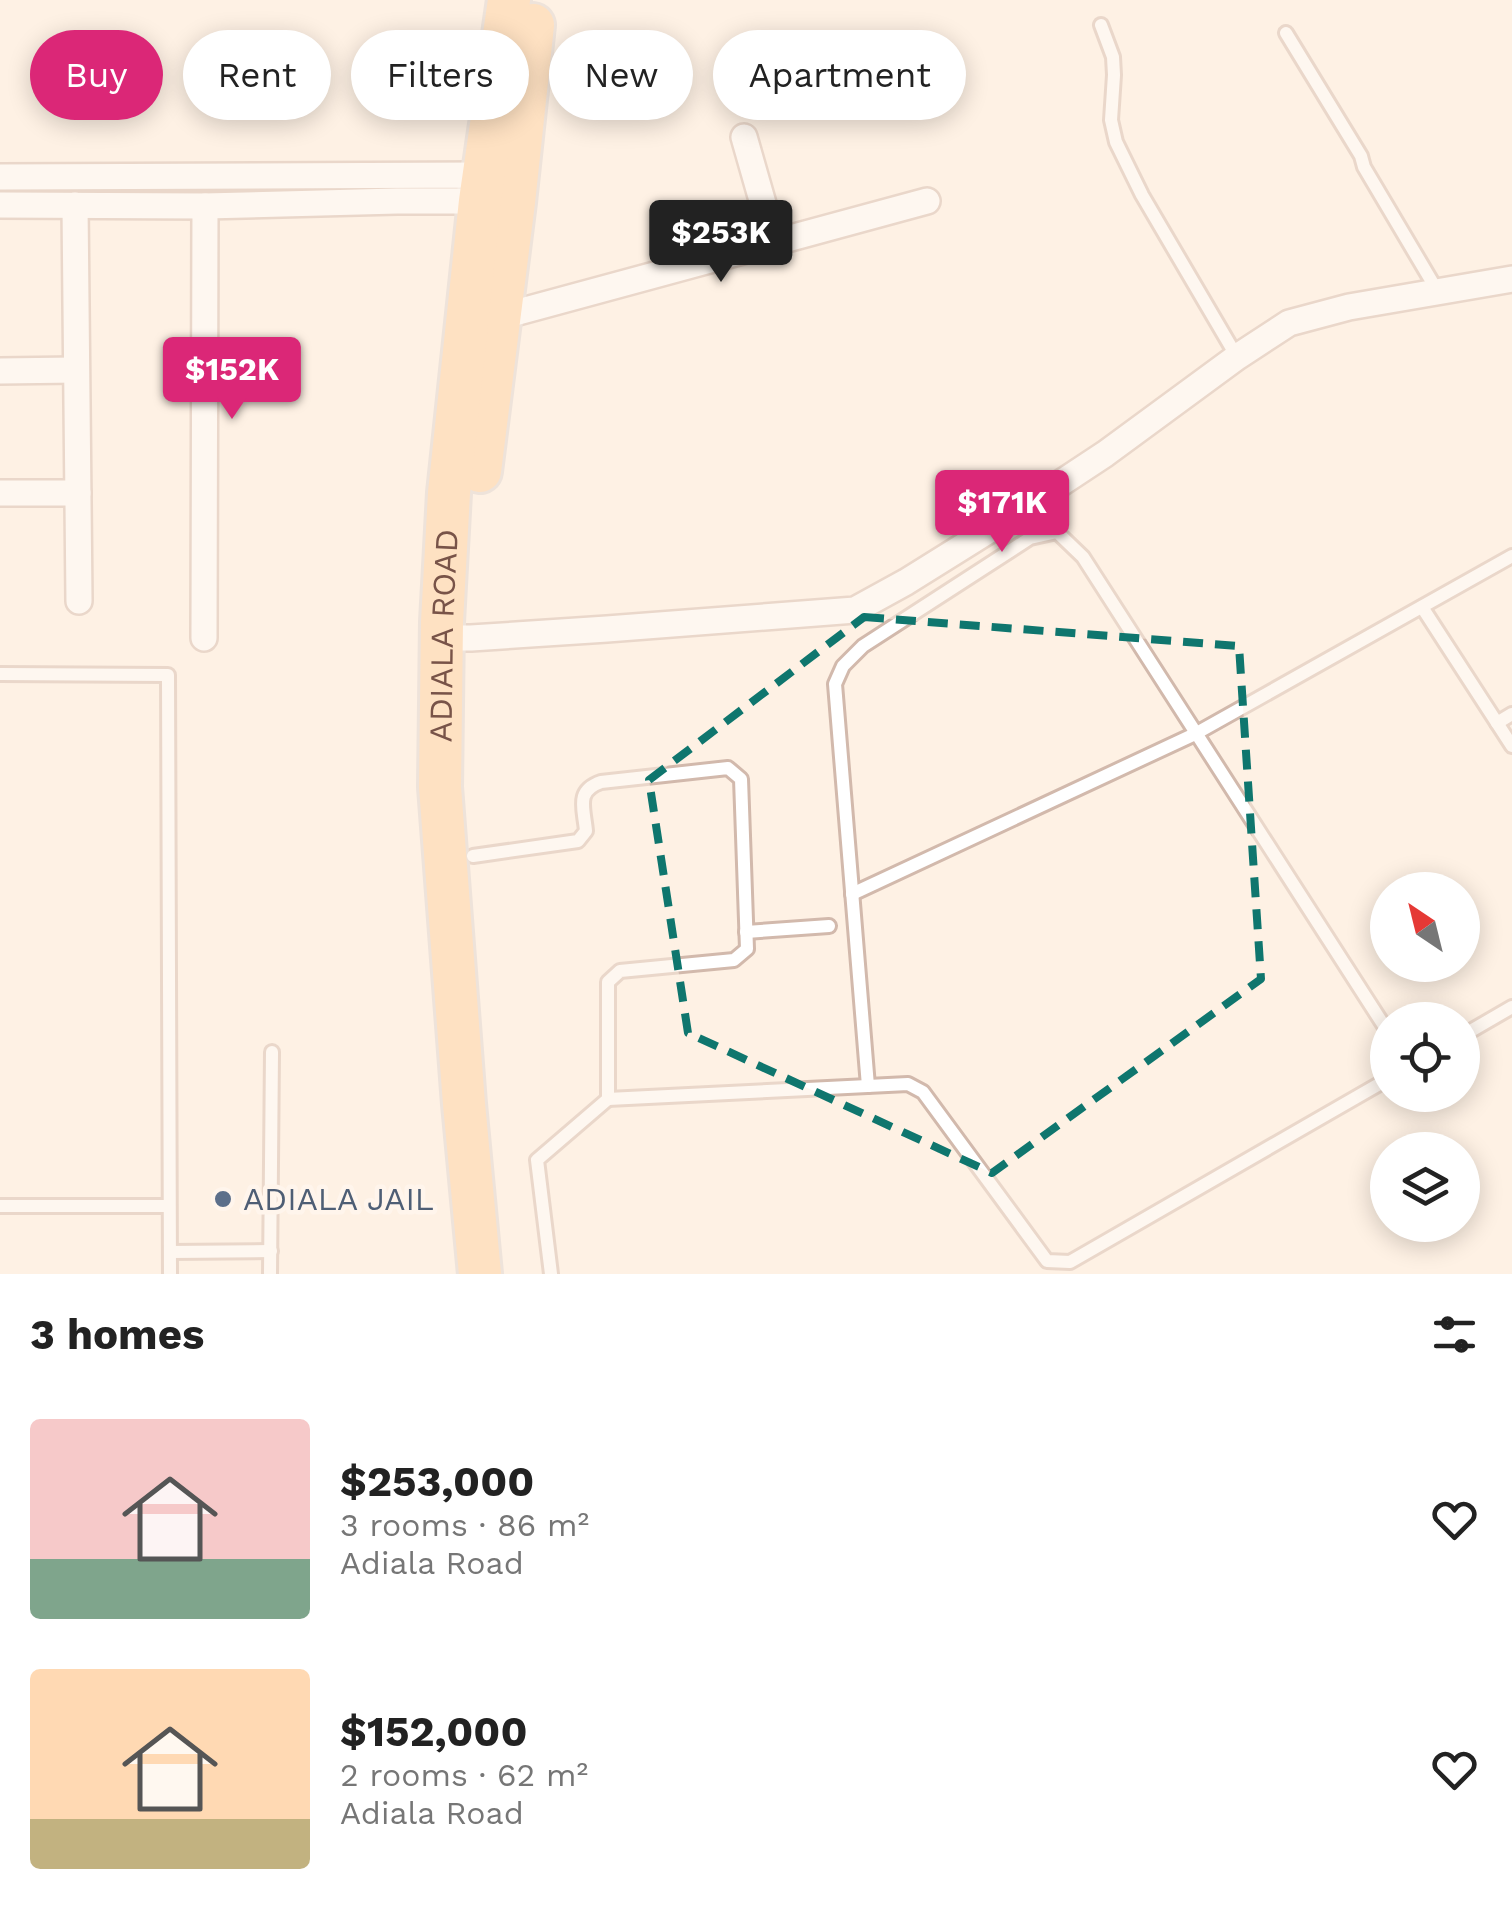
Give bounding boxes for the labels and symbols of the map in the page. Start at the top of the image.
pin: $253K [651,200,791,285]
pin: $152K [162,337,302,422]
pin: $171K [932,470,1072,555]
street label: ADIALA ROAD [422,528,466,743]
north arrow [1370,872,1480,982]
place label: ADIALA JAIL [243,1180,434,1218]
marker: ADIALA JAIL [212,1188,234,1210]

